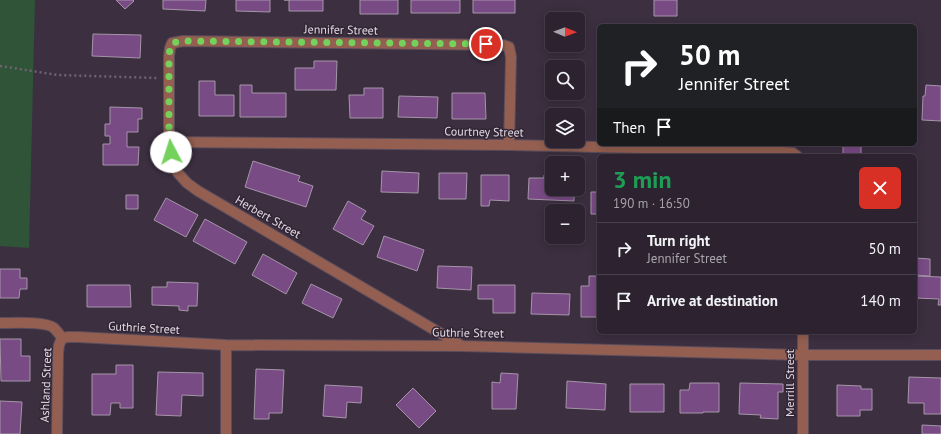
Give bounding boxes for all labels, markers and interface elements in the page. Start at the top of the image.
north arrow [545,12,585,52]
map controls [545,12,585,244]
street label: Jennifer Street [303,21,378,38]
pin [469,27,503,61]
icon: arrive [475,33,497,55]
text: 50 m [679,36,740,73]
icon: right [613,40,665,92]
button: search [545,60,585,100]
text: Jennifer Street [679,72,789,95]
button: layers [545,108,585,148]
icon: arrive [653,116,675,138]
text: Then [613,118,645,137]
street label: Courtney Street [444,123,524,140]
position arrow [150,131,192,173]
button: + [545,156,585,196]
text: 3 min [613,164,672,195]
button: close [859,167,901,209]
street label: Herbert Street [233,192,304,241]
text: 190 m · 16:50 [613,195,690,212]
button: − [545,204,585,244]
text: Turn right [647,231,710,250]
icon: right [613,238,635,260]
text: 50 m [868,239,901,258]
text: Jennifer Street [647,250,727,267]
icon: arrive [613,290,635,312]
text: Arrive at destination [647,291,778,310]
text: 140 m [860,291,901,310]
street label: Guthrie Street [108,318,180,337]
street label: Guthrie Street [432,324,504,341]
street label: Ashland Street [37,347,54,423]
street label: Merrill Street [782,349,797,417]

